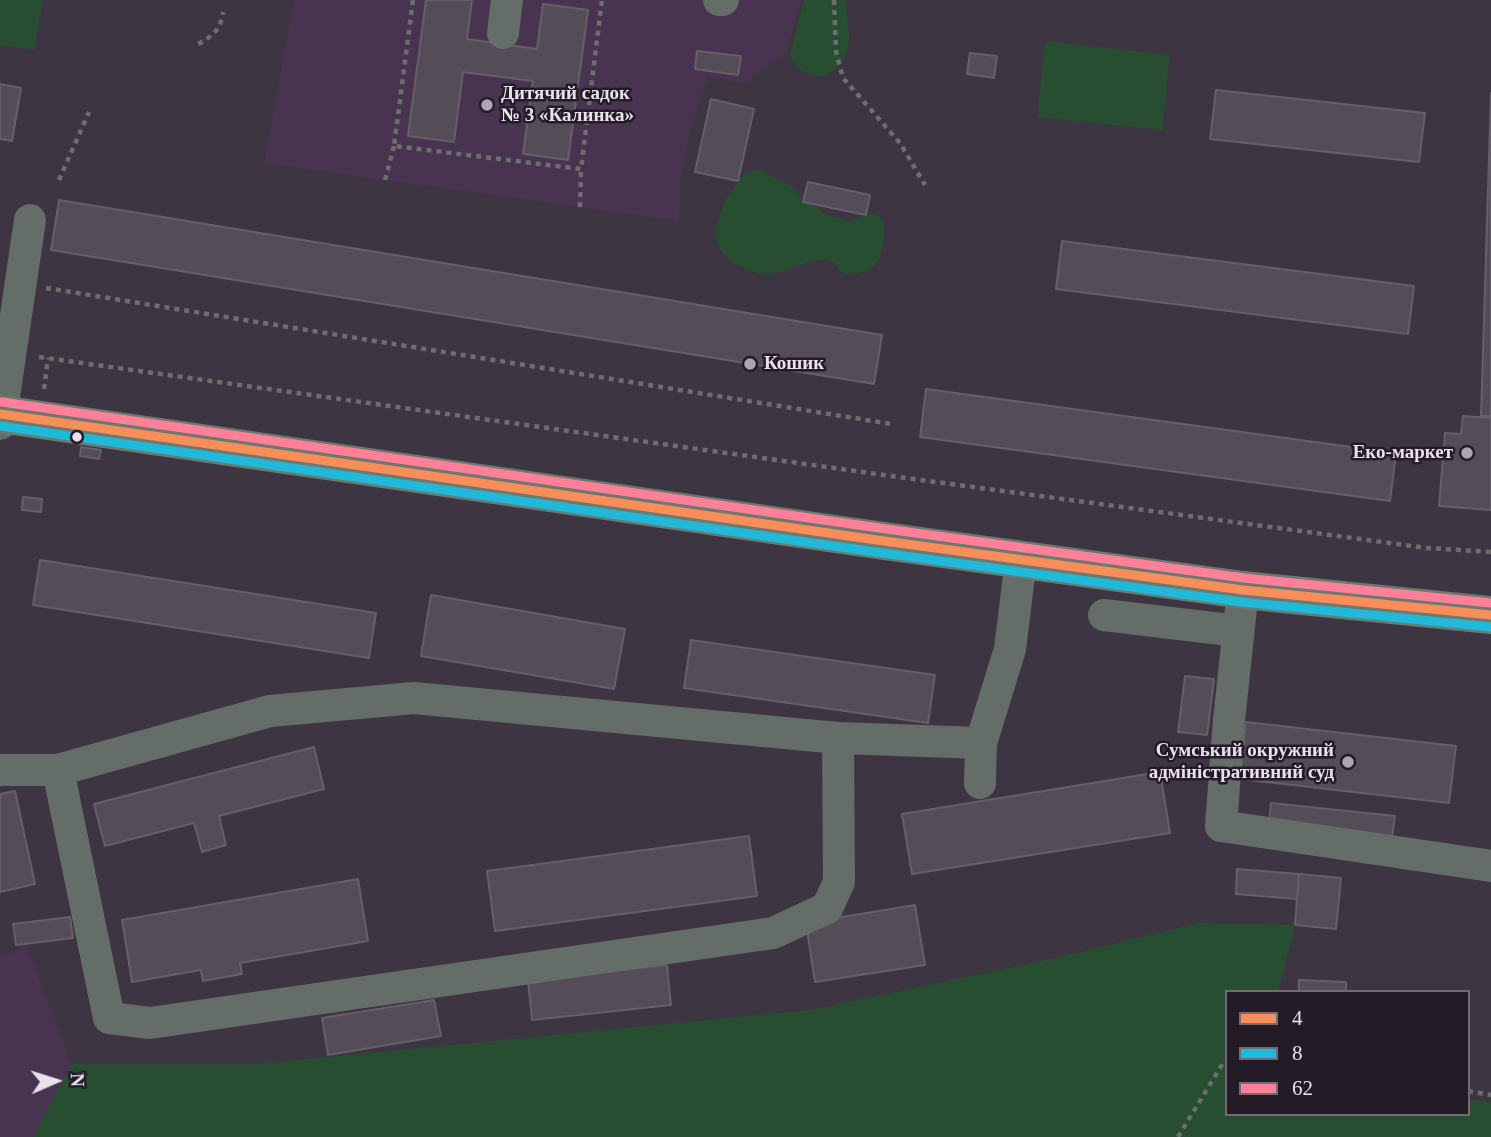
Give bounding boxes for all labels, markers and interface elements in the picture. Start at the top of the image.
place label: Дитячий садок № 3 «Калинка» [501,83,634,127]
marker: Дитячий садок № 3 «Калинка» [479,97,495,113]
place label: Кошик [764,353,824,375]
marker: Кошик [742,356,758,372]
unlabelled marker [70,430,84,444]
place label: Еко-маркет [1353,442,1453,464]
marker: Еко-маркет [1459,445,1475,461]
place label: Сумський окружний адміністративний суд [1149,740,1334,784]
marker: Сумський окружний адміністративний суд [1340,754,1356,770]
legend [1225,990,1470,1116]
text: 4 [1292,1006,1303,1030]
text: 8 [1292,1041,1303,1065]
north arrow [21,1046,91,1116]
text: N [67,1072,88,1087]
text: 62 [1292,1076,1313,1100]

